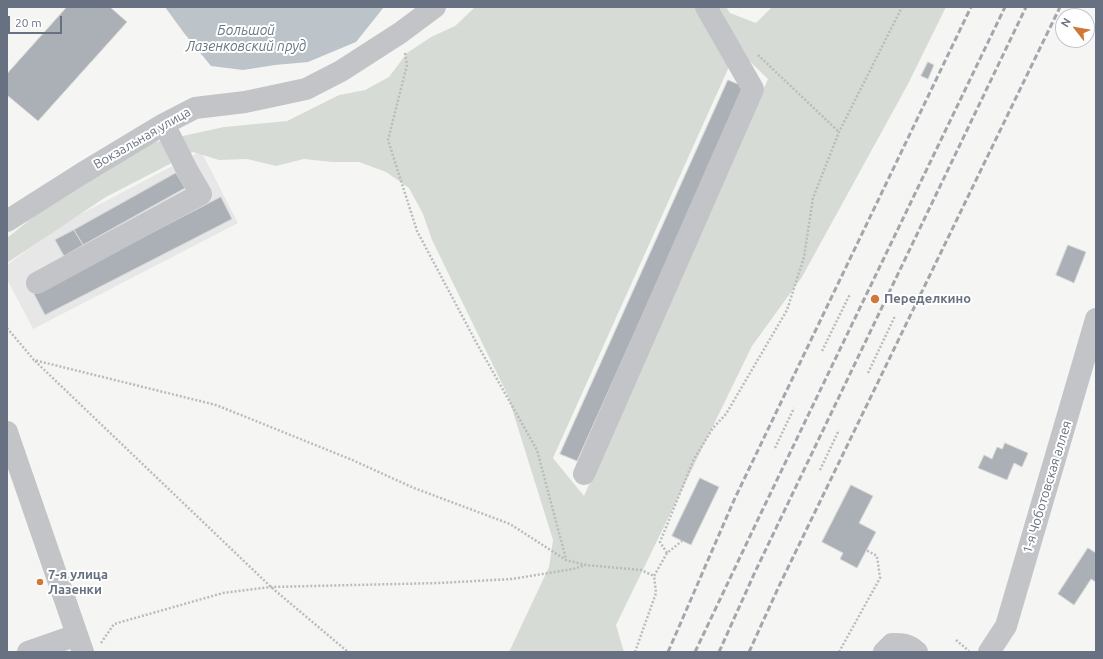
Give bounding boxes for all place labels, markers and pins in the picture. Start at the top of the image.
place label: Переделкино [884,291,971,307]
marker: Переделкино [869,293,881,305]
place label: 7-я улица Лазенки [48,567,108,598]
marker: 7-я улица Лазенки [35,577,45,587]

